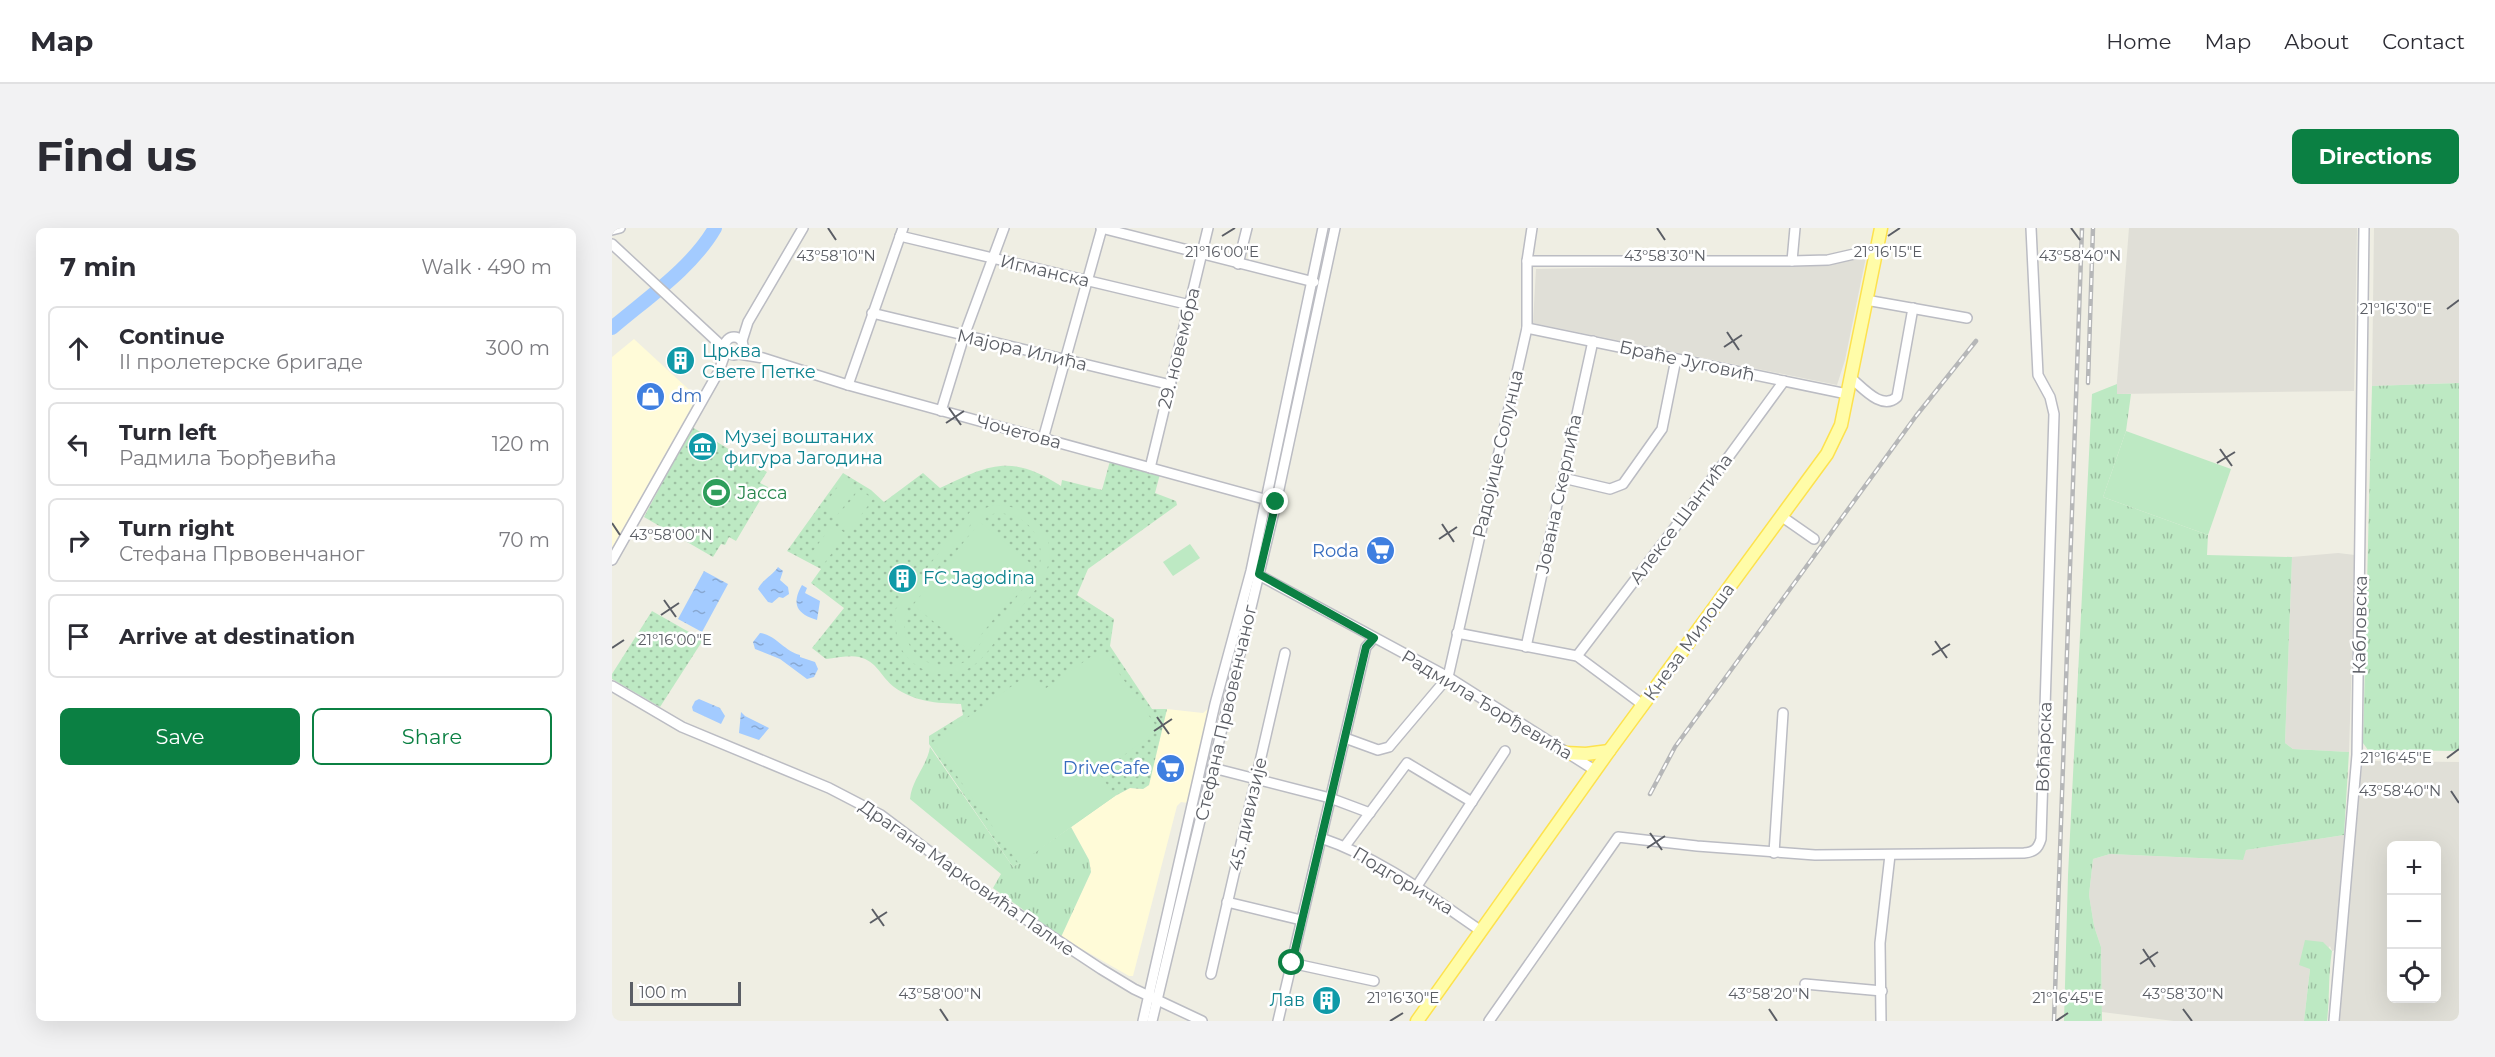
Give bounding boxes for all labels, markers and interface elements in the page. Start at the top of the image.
text: Map [30,24,93,58]
text: Home [2106,29,2171,54]
text: Map [2204,29,2251,54]
text: About [2284,29,2349,54]
text: Contact [2382,29,2465,54]
button: Directions [2292,129,2459,184]
text: Find us [36,130,197,182]
text: 21°16'00"E [1185,242,1259,261]
text: 21°16'15"E [1854,242,1922,261]
text: 43°58'10"N [796,246,876,265]
text: 43°58'30"N [1624,246,1706,265]
text: 43°58'40"N [2039,246,2121,265]
street label: Игманска [998,250,1092,292]
text: 7 min [60,251,137,283]
text: Walk · 490 m [421,255,552,279]
street label: 29. новембра [1153,285,1205,411]
text: 21°16'30"E [2360,299,2432,318]
text: Continue [119,323,225,350]
street label: Мајора Илића [955,324,1089,376]
icon: ahead [62,332,95,365]
text: 300 m [486,336,550,360]
street label: Браће Југовић [1617,336,1757,386]
place label: Црква Свете Петке [702,340,816,383]
building icon: Црква Свете Петке [665,345,697,377]
text: II пролетерске бригаде [119,350,363,374]
street label: Радојице Солунца [1468,368,1528,540]
shop icon: dm [634,380,666,412]
place label: dm [671,385,702,407]
street label: Чочетова [974,410,1064,454]
street label: Јована Скерлића [1531,412,1587,576]
text: Turn left [119,419,217,446]
place label: Музеј воштаних фигура Јагодина [724,426,883,469]
icon: left [62,428,95,461]
museum icon: Музеј воштаних фигура Јагодина [687,431,719,463]
text: 120 m [492,432,550,456]
text: Радмила Ђорђевића [119,446,336,470]
street label: Алексе Шантића [1625,449,1737,589]
sports icon: Јасса [700,477,732,509]
place label: Јасса [737,482,788,504]
route end [1262,488,1288,514]
text: Turn right [119,515,234,542]
icon: right [62,524,95,557]
text: 43°58'00"N [629,525,713,544]
text: 70 m [499,528,550,552]
supermarket icon: Roda [1364,535,1396,567]
place label: Roda [1312,540,1359,562]
text: Стефана Првовенчаног [119,542,365,566]
building icon: FC Jagodina [886,562,918,594]
place label: FC Jagodina [923,567,1035,589]
street label: Кабловска [2348,575,2372,675]
street label: Кнеза Милоша [1639,579,1739,705]
street label: Стефана Првовенчаног [1190,602,1262,823]
icon: arrive [62,620,95,653]
text: Arrive at destination [119,623,355,650]
text: 21°16'00"E [638,630,712,649]
street label: Радмила Ђорђевића [1397,645,1577,765]
street label: Воћарска [2031,701,2057,793]
button: Save [60,708,300,765]
button: Share [312,708,552,765]
text: 21°16'45"E [2360,748,2432,767]
supermarket icon: DriveCafe [1155,752,1187,784]
street label: 45. дивизије [1224,755,1272,873]
place label: DriveCafe [1063,757,1150,779]
text: 43°58'40"N [2359,781,2441,800]
street label: Драгана Марковића Палме [855,795,1079,961]
map controls [2387,841,2441,1003]
button: + [2387,841,2441,895]
street label: Подгоричка [1349,842,1457,920]
button: − [2387,895,2441,949]
route start [1278,949,1304,975]
button: locate [2387,949,2441,1003]
scale bar [630,979,741,1006]
text: 100 m [639,983,687,1002]
text: 43°58'00"N [898,984,982,1003]
building icon: Лав [1310,984,1342,1016]
text: 43°58'20"N [1728,984,1810,1003]
text: 43°58'30"N [2142,984,2224,1003]
text: 21°16'30"E [1367,988,1439,1007]
text: 21°16'45"E [2032,988,2104,1007]
place label: Лав [1269,989,1305,1011]

